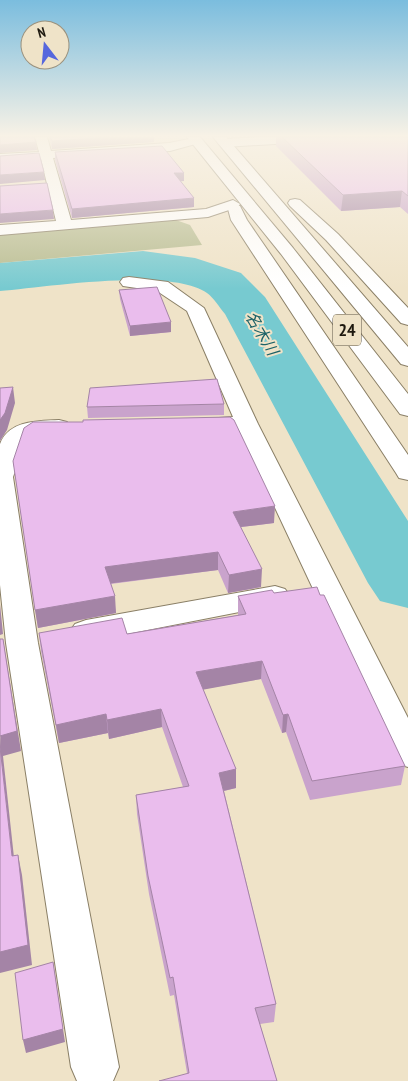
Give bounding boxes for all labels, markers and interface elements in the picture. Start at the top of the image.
north arrow [20,20,70,70]
text: N [35,23,48,42]
water label: 名木川 [241,307,284,360]
road number: 24 [333,314,361,346]

